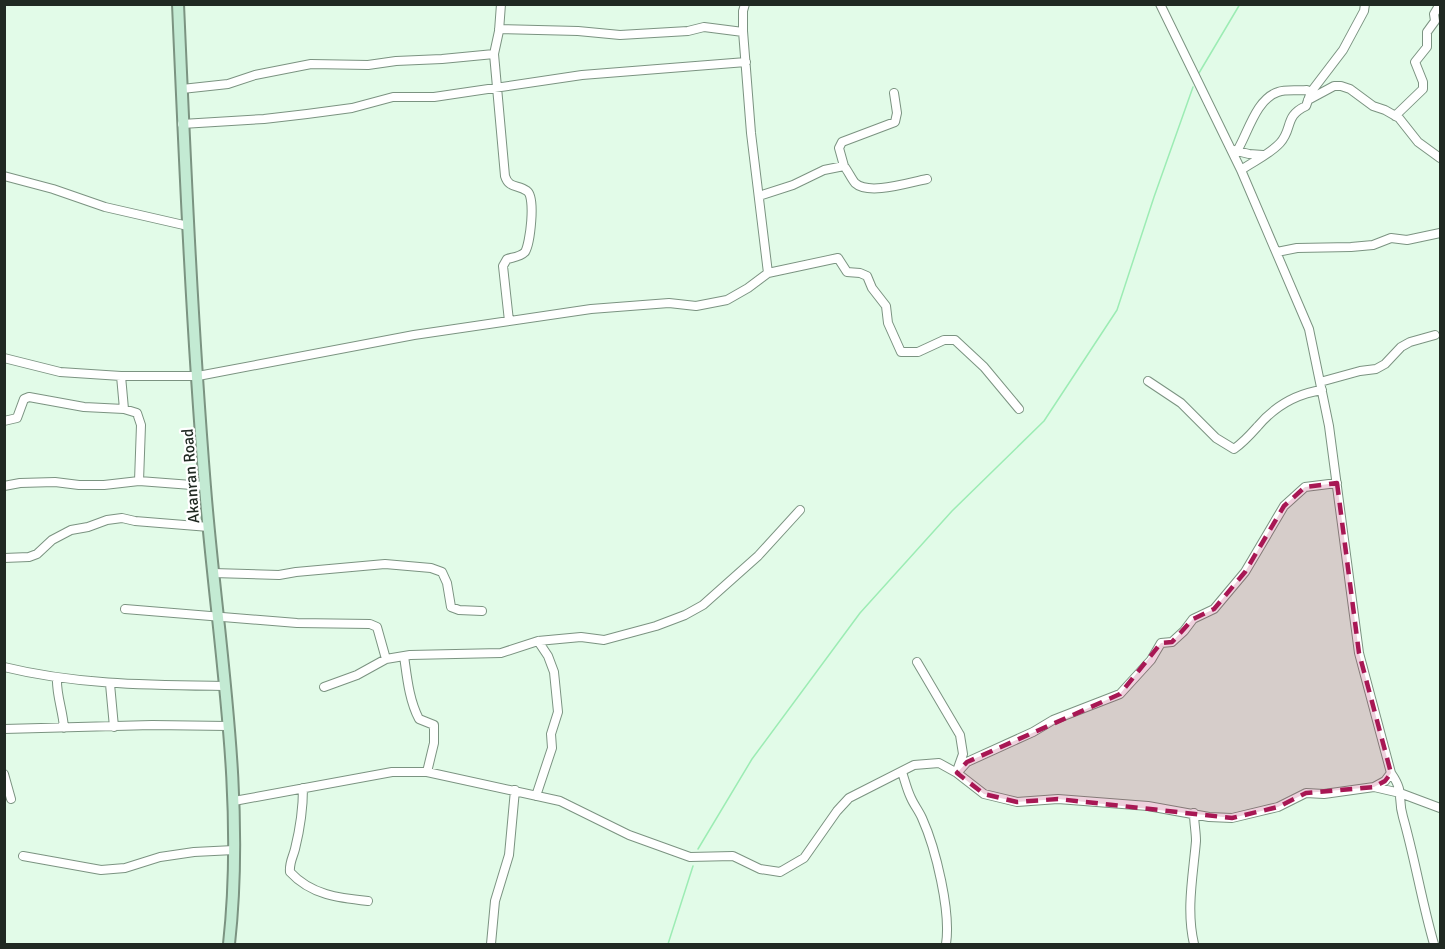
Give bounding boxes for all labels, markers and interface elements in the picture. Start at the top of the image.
street label: Akanran Road [178,428,204,524]

